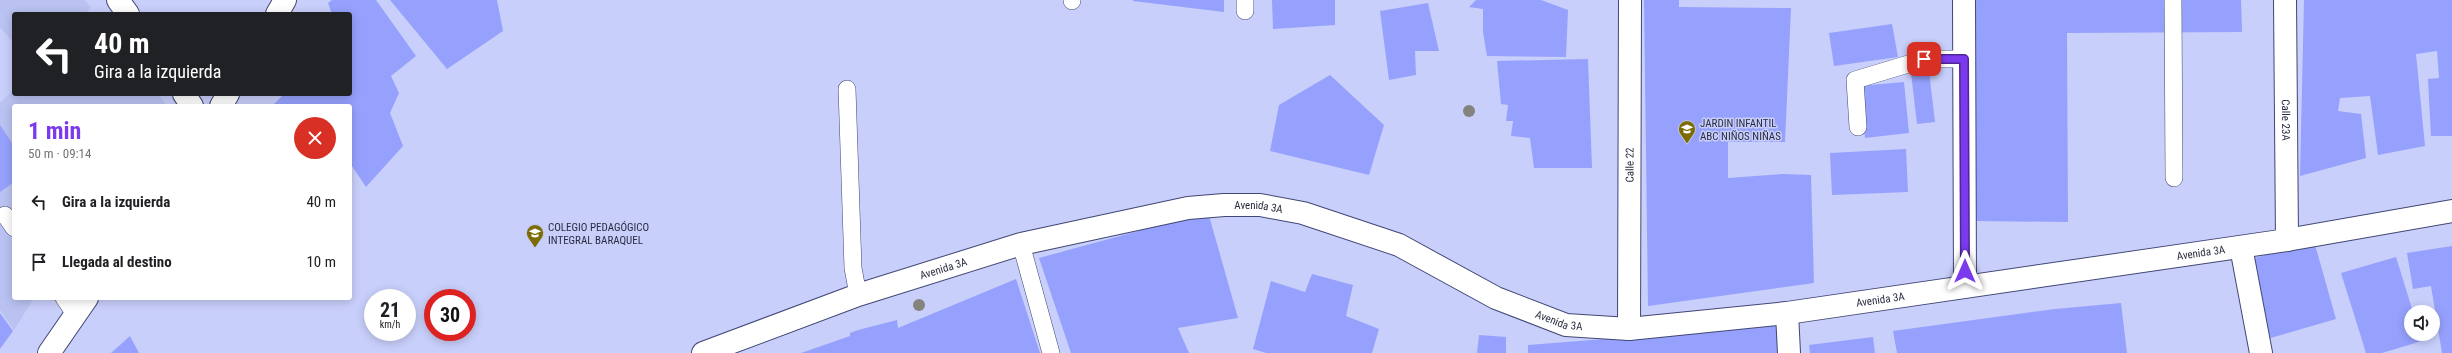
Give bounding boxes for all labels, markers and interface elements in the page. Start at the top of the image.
text: 40 m [94,27,150,60]
icon: left [28,28,80,80]
pin [1907,42,1941,76]
icon: arrive [1913,48,1935,70]
text: Gira a la izquierda [94,61,221,82]
street label: Calle 23A [2279,99,2293,141]
text: 1 min [28,117,81,145]
button: close [294,117,336,159]
place label: JARDIN INFANTIL ABC NIÑOS NIÑAS [1700,117,1781,143]
school or university icon: JARDIN INFANTIL ABC NIÑOS NIÑAS [1677,119,1697,144]
text: 50 m · 09:14 [28,146,91,161]
street label: Calle 22 [1623,147,1636,183]
icon: left [28,191,50,213]
text: Gira a la izquierda [62,193,170,211]
text: 40 m [306,193,336,211]
street label: Avenida 3A [1234,198,1285,216]
place label: COLEGIO PEDAGÓGICO INTEGRAL BARAQUEL [548,221,649,247]
school or university icon: COLEGIO PEDAGÓGICO INTEGRAL BARAQUEL [525,223,545,248]
street label: Avenida 3A [2176,243,2227,263]
position arrow [1944,250,1986,292]
icon: arrive [28,251,50,273]
text: Llegada al destino [62,253,172,271]
text: 10 m [306,253,336,271]
street label: Avenida 3A [918,255,969,282]
speed limit sign: 30 [424,289,476,341]
street label: Avenida 3A [1855,289,1906,309]
text: 21 [380,298,400,322]
map controls [2404,305,2440,341]
button: sound [2404,305,2440,341]
street label: Avenida 3A [1534,307,1584,333]
text: km/h [380,319,400,330]

